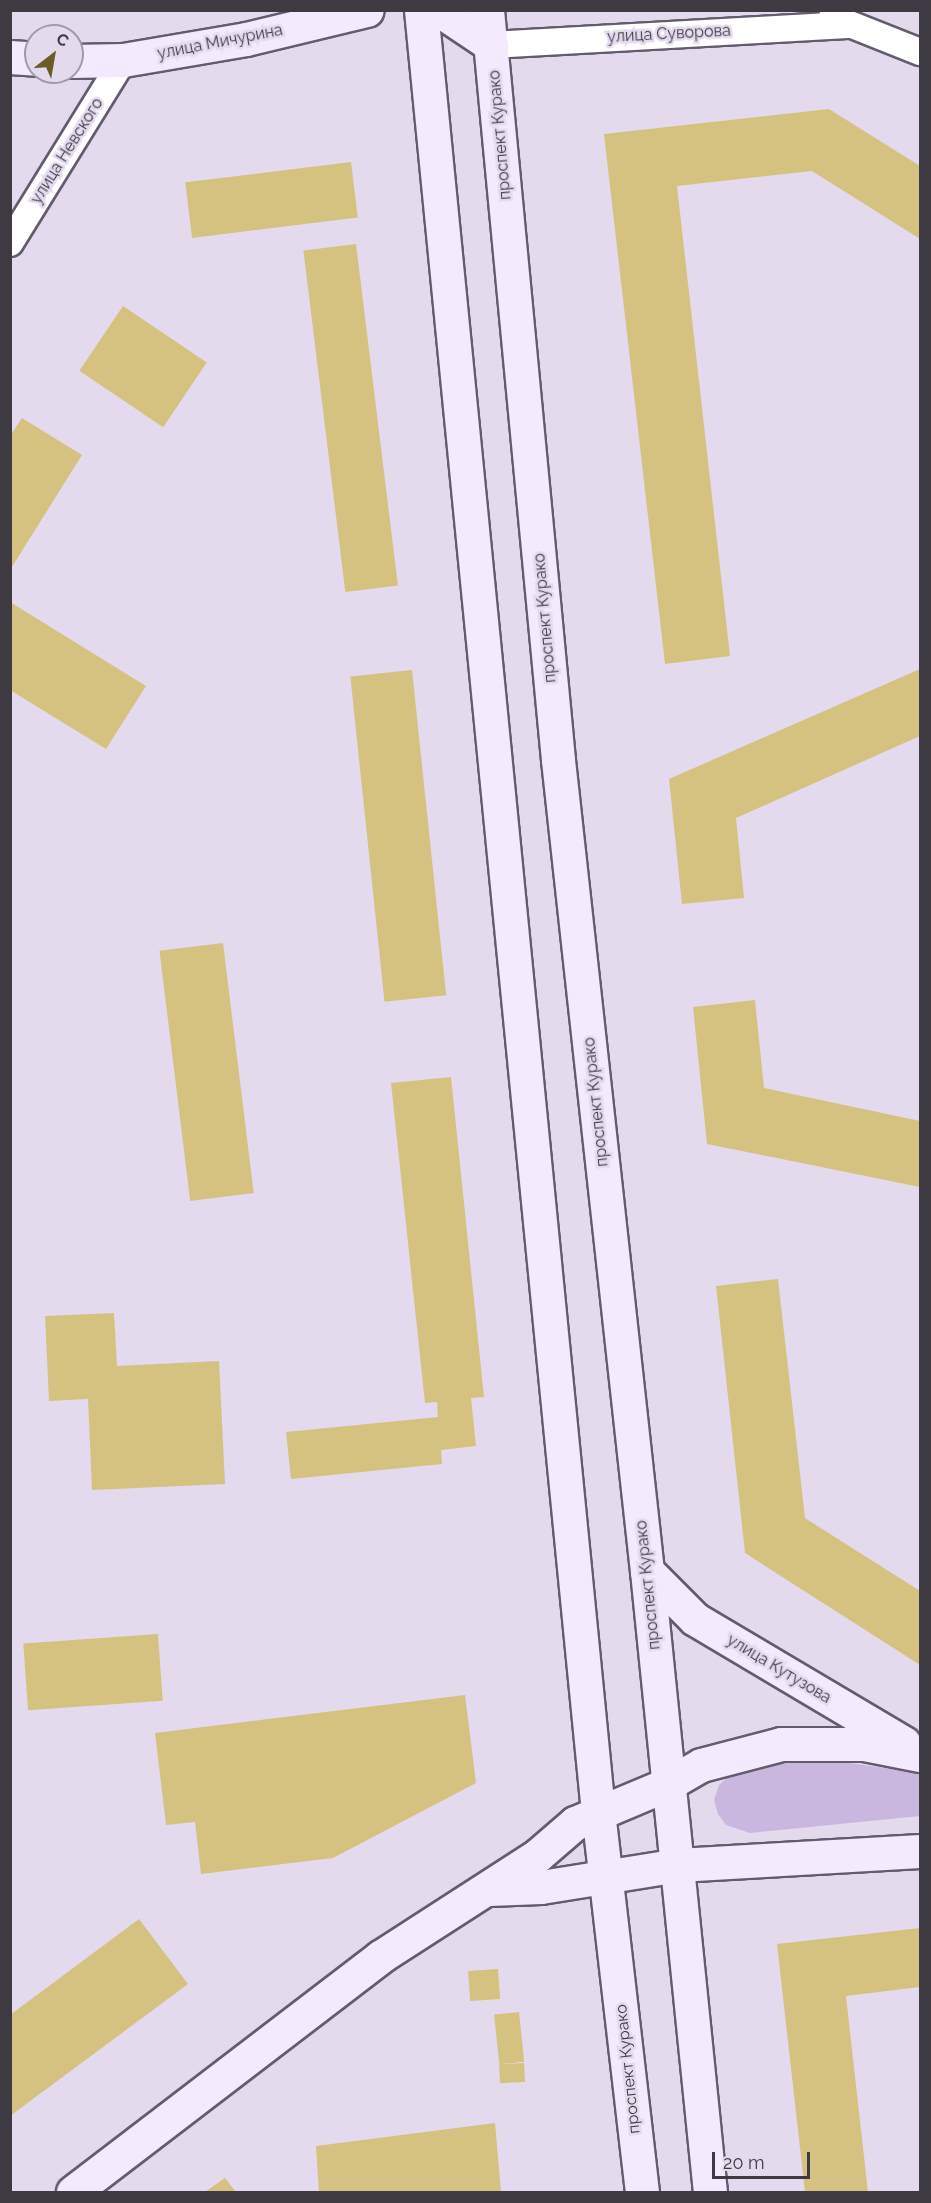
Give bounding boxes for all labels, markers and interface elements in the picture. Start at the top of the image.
street label: улица Мичурина [156,20,284,64]
street label: улица Суворова [607,21,731,47]
north arrow [24,24,84,84]
text: С [53,29,72,51]
street label: проспект Курако [485,69,515,201]
street label: улица Невского [27,95,107,207]
street label: проспект Курако [530,552,560,684]
street label: проспект Курако [580,1036,612,1168]
street label: проспект Курако [632,1519,664,1651]
street label: улица Кутузова [723,1630,835,1708]
street label: проспект Курако [612,2003,644,2135]
scale bar [715,2140,812,2178]
text: 20 m [723,2152,765,2173]

